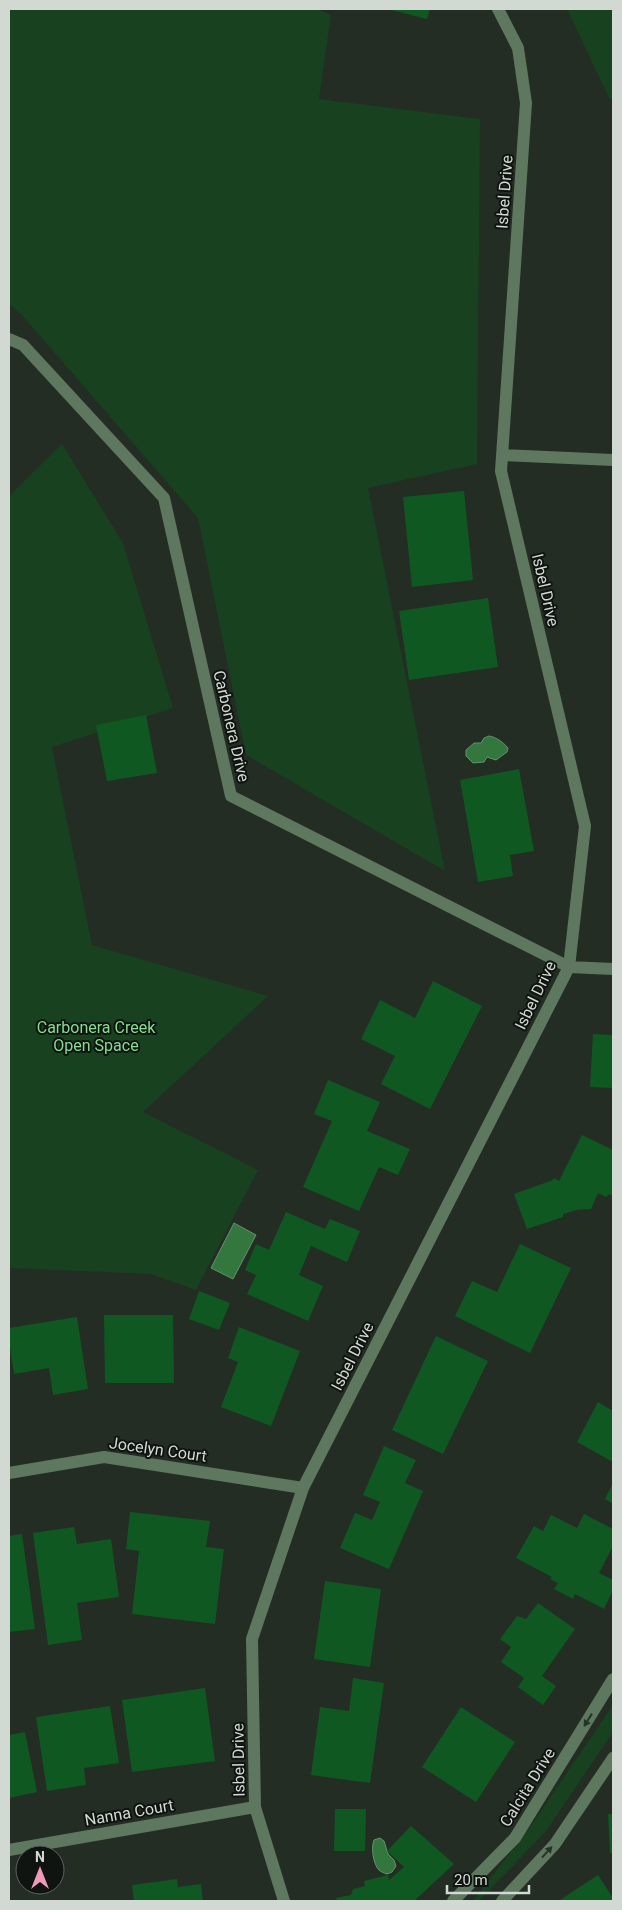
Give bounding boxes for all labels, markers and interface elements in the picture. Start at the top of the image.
street label: Isbel Drive [492,155,517,230]
street label: Isbel Drive [528,552,563,628]
street label: Carbonera Drive [209,669,254,784]
street label: Isbel Drive [511,958,560,1033]
park label: Carbonera Creek Open Space [37,1018,156,1055]
street label: Isbel Drive [327,1319,378,1393]
street label: Jocelyn Court [108,1433,208,1466]
one-way arrow [583,1714,592,1727]
street label: Isbel Drive [228,1723,249,1797]
street label: Calcita Drive [496,1744,559,1830]
street label: Nanna Court [83,1795,175,1830]
north arrow [15,1845,65,1895]
one-way arrow [541,1847,553,1859]
text: N [35,1849,45,1865]
scale bar [447,1862,530,1894]
text: 20 m [454,1871,488,1889]

